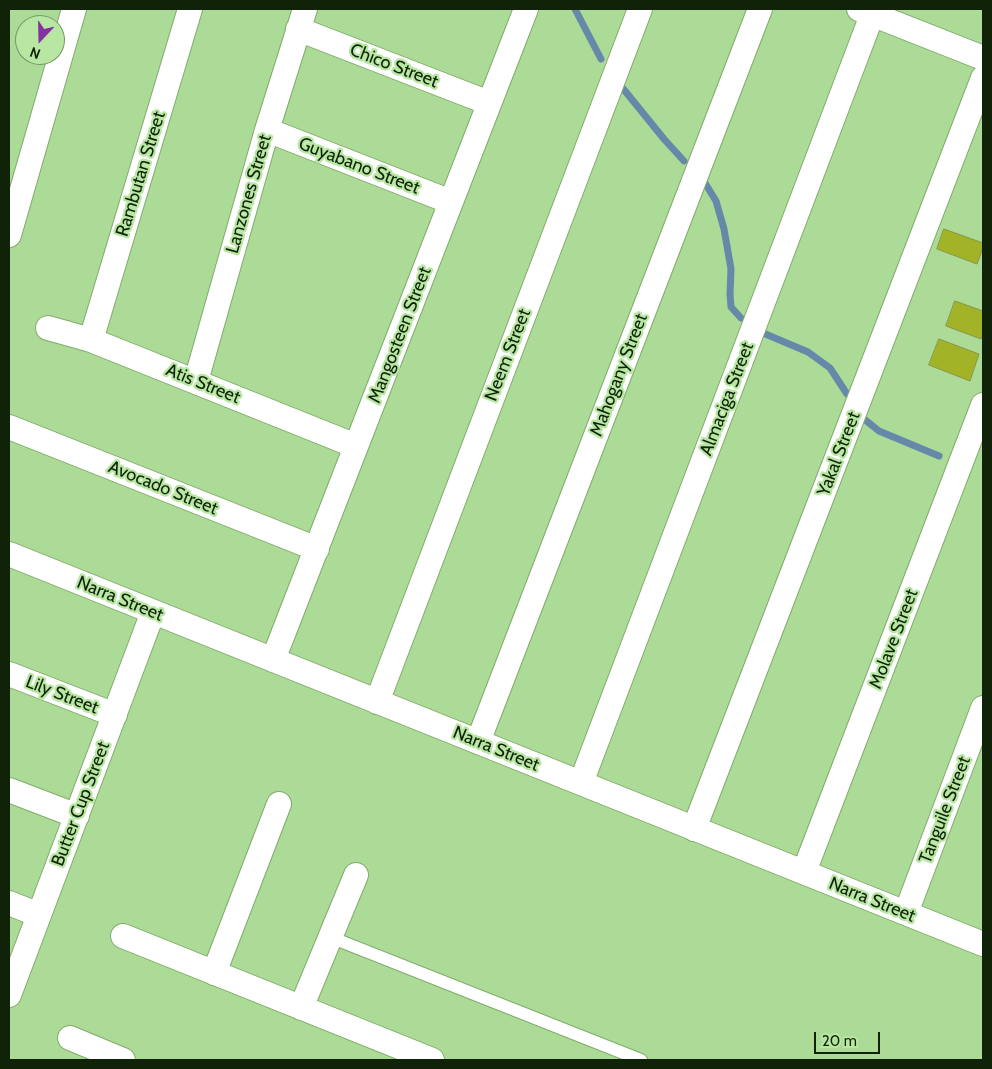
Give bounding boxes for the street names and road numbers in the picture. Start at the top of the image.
street label: Chico Street [347,39,441,93]
street label: Rambutan Street [112,109,170,239]
street label: Lanzones Street [222,132,276,256]
street label: Guyabano Street [295,133,423,199]
street label: Mangosteen Street [364,264,436,406]
street label: Neem Street [481,306,535,404]
street label: Mahogany Street [586,311,652,439]
street label: Almaciga Street [695,339,759,459]
street label: Atis Street [163,359,243,409]
street label: Yakal Street [813,409,865,499]
street label: Avocado Street [105,456,221,520]
street label: Narra Street [74,572,166,626]
street label: Molave Street [865,586,923,692]
street label: Lily Street [22,671,102,719]
street label: Narra Street [450,722,542,776]
street label: Butter Cup Street [47,739,115,869]
street label: Tanguile Street [915,753,975,867]
street label: Narra Street [826,873,918,927]

